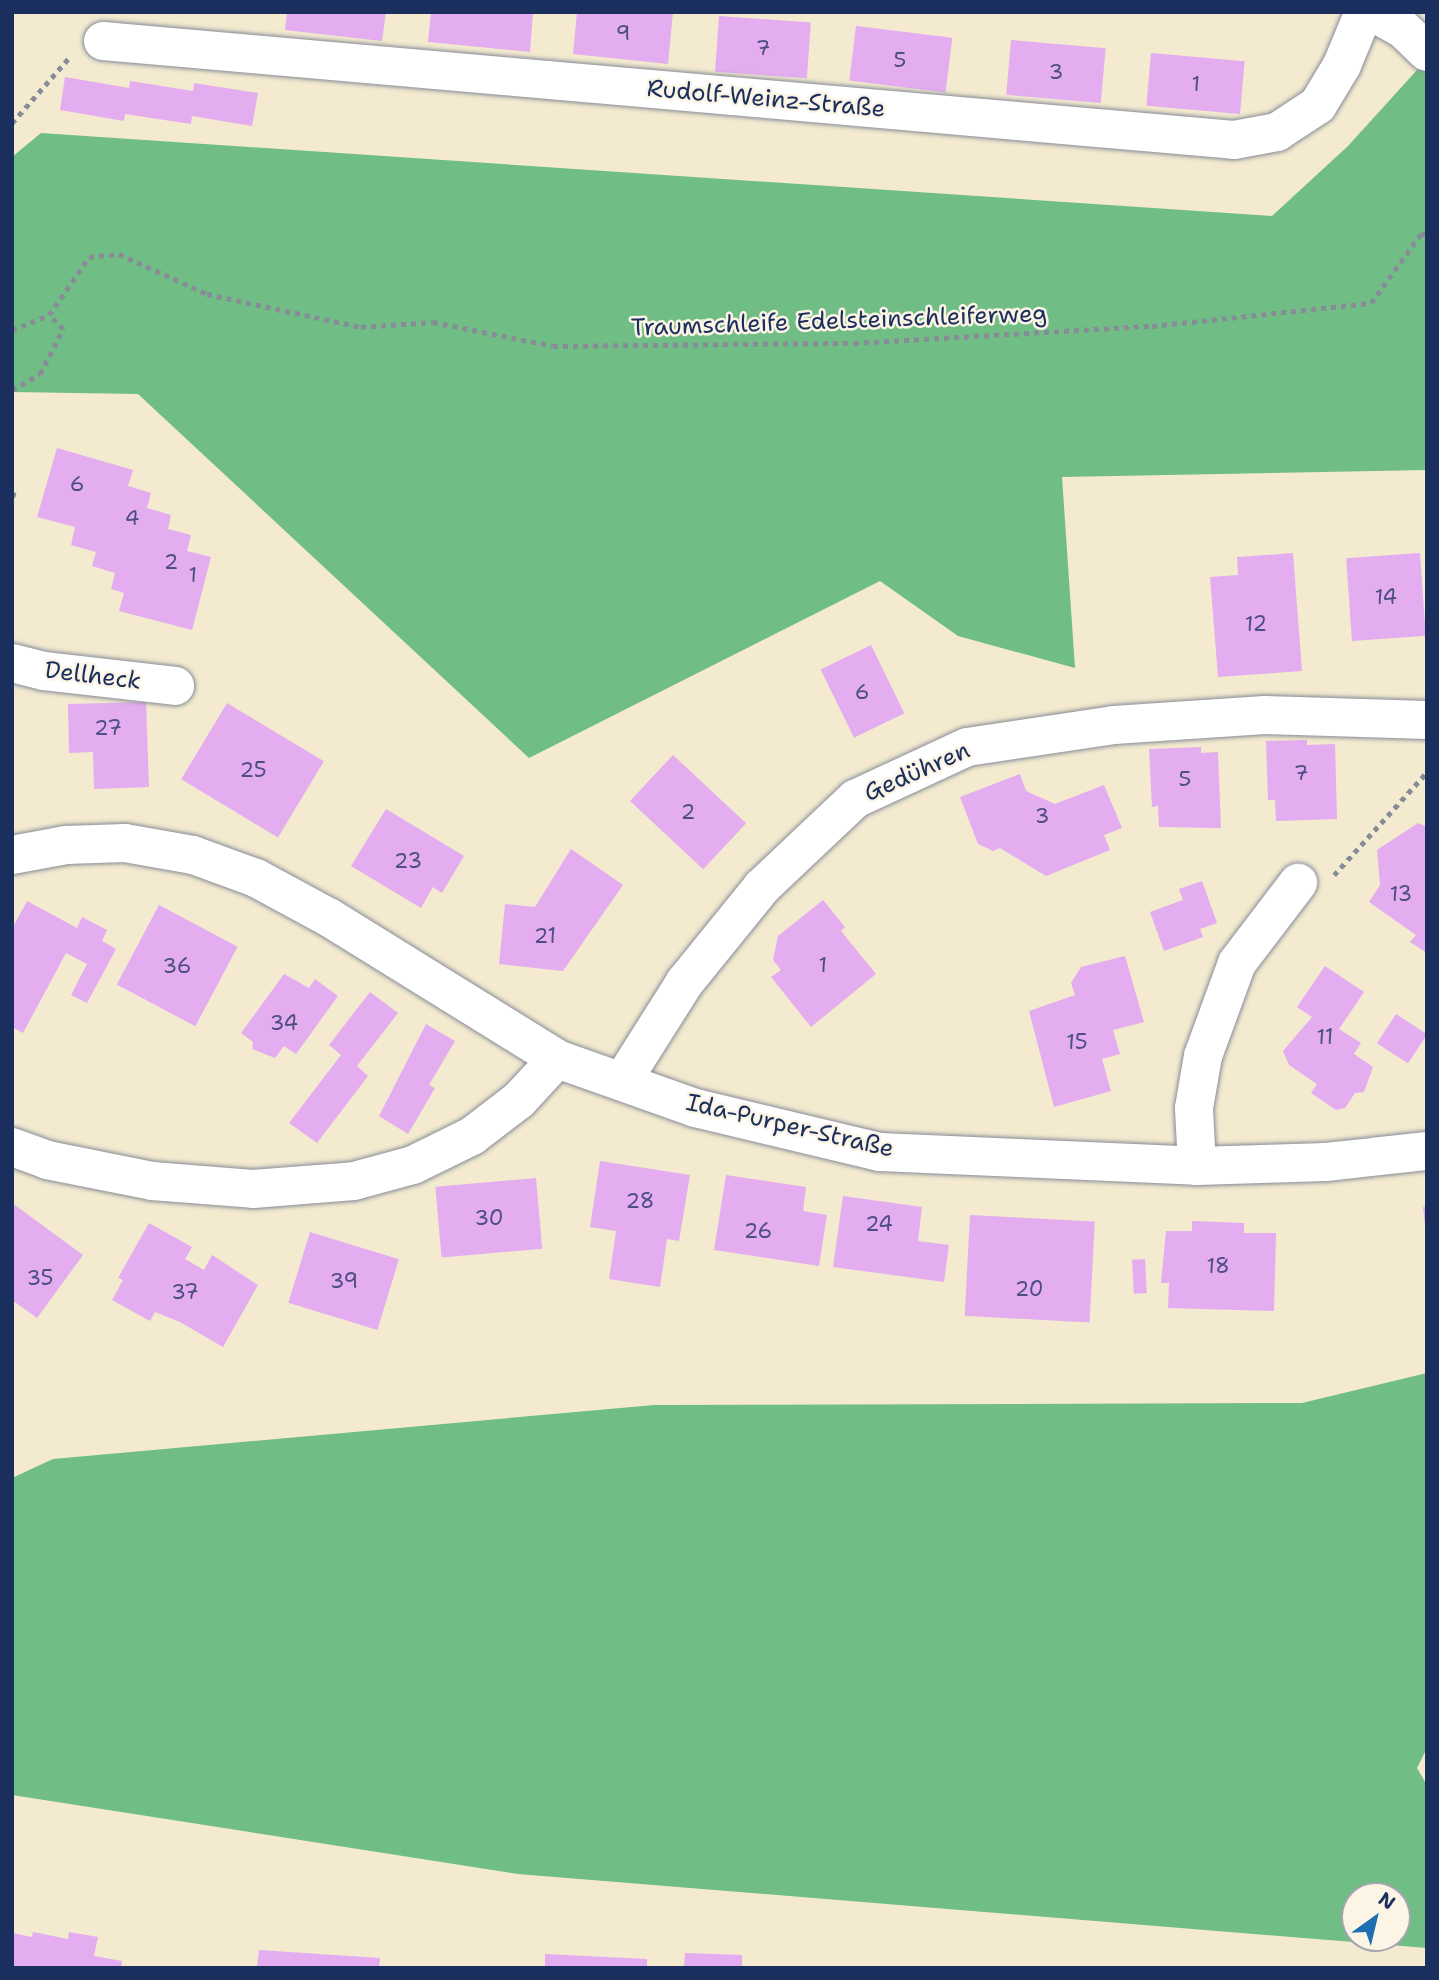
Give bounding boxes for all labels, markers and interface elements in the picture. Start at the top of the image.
house number: 9 [616,20,630,46]
house number: 7 [756,35,770,61]
house number: 5 [894,47,906,73]
house number: 3 [1049,59,1063,85]
house number: 1 [1192,71,1200,97]
street label: Rudolf-Weinz-Straße [646,74,886,124]
street label: Traumschleife Edelsteinschleiferweg [631,299,1047,343]
house number: 6 [70,471,84,497]
house number: 4 [125,505,139,531]
house number: 2 [164,549,178,575]
house number: 1 [189,562,197,588]
house number: 14 [1375,584,1397,610]
house number: 12 [1245,611,1267,637]
street label: Dellheck [43,656,143,696]
house number: 6 [855,679,869,705]
house number: 27 [94,715,122,741]
street label: Gedühren [860,736,974,808]
house number: 25 [239,757,267,783]
house number: 7 [1294,760,1308,786]
house number: 5 [1179,766,1191,792]
house number: 2 [681,799,695,825]
house number: 3 [1035,803,1049,829]
house number: 23 [394,848,422,874]
house number: 13 [1390,881,1412,907]
house number: 21 [534,923,556,949]
house number: 1 [819,952,827,978]
house number: 36 [163,953,191,979]
house number: 34 [270,1010,298,1036]
house number: 11 [1317,1024,1333,1050]
house number: 15 [1066,1029,1088,1055]
street label: Ida-Purper-Straße [683,1088,897,1164]
house number: 28 [626,1188,654,1214]
house number: 30 [474,1205,504,1231]
house number: 24 [865,1211,893,1237]
house number: 26 [744,1218,772,1244]
house number: 18 [1206,1253,1230,1279]
house number: 35 [27,1265,53,1291]
house number: 39 [330,1268,358,1294]
house number: 20 [1015,1276,1043,1302]
house number: 37 [171,1279,199,1305]
north arrow [1341,1882,1411,1952]
text: N [1374,1886,1400,1915]

